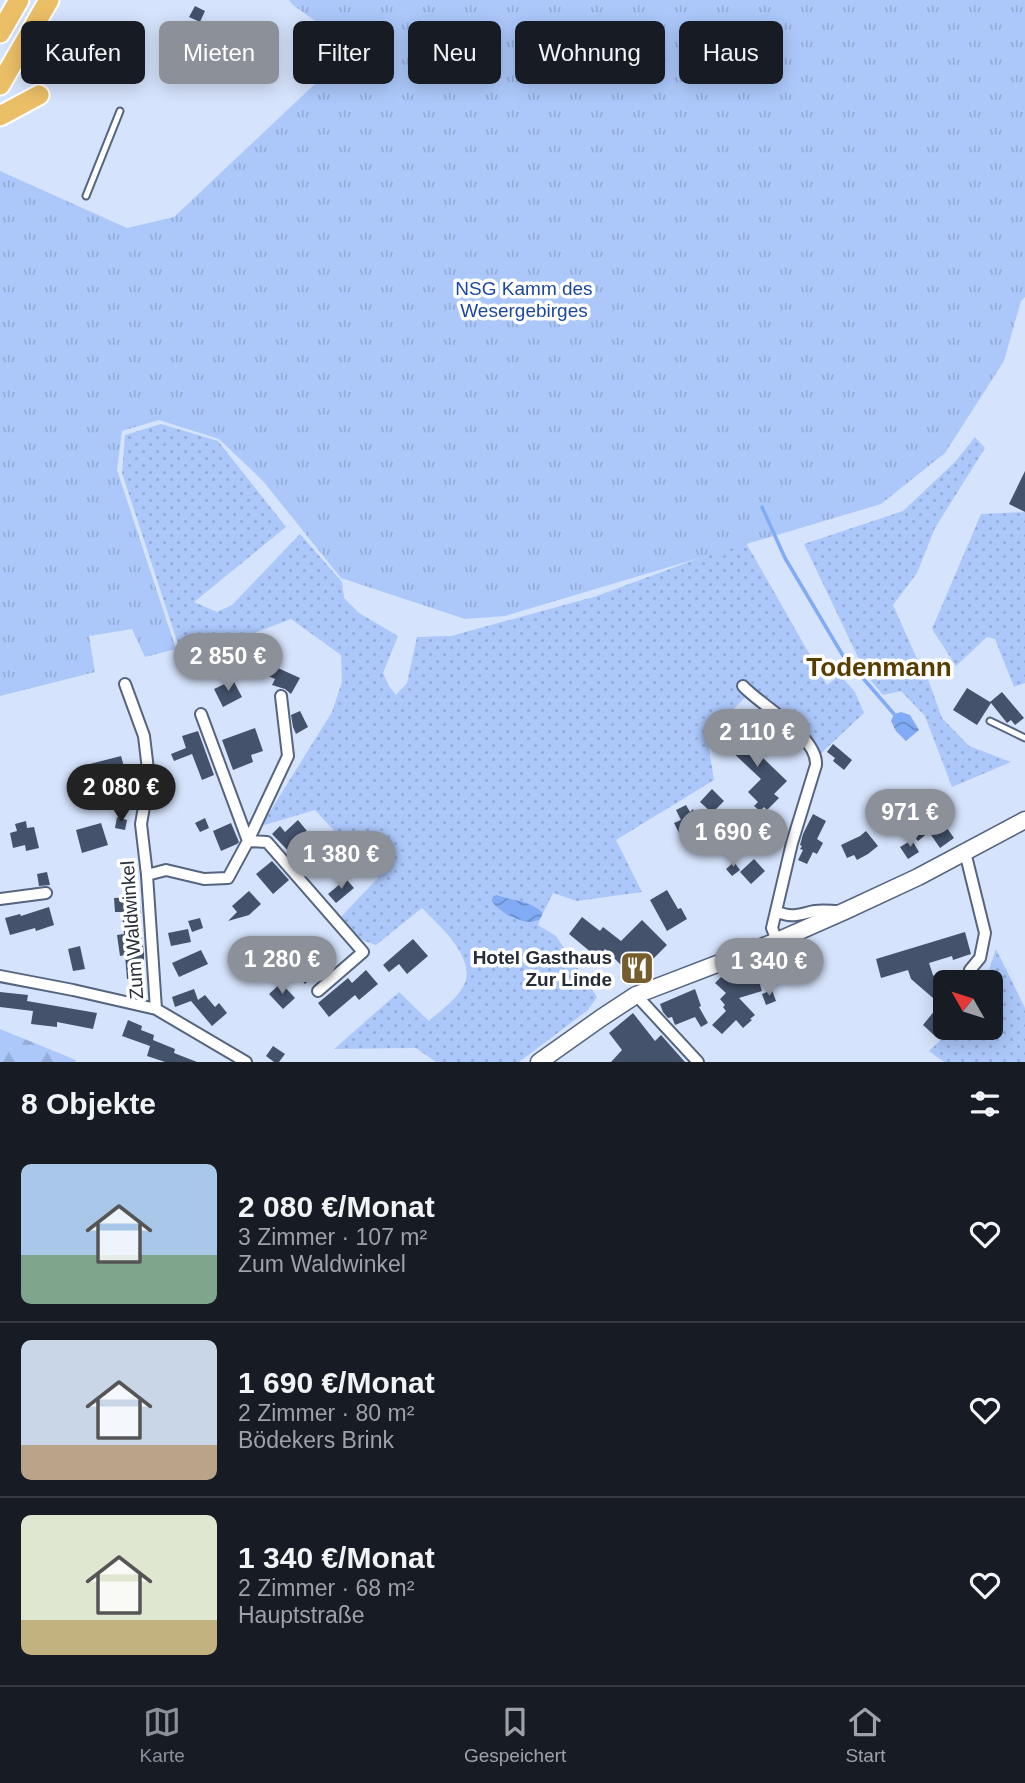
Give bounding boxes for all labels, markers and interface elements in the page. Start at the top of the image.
chip: Kaufen [21,21,145,84]
chip: Mieten [159,21,279,84]
chip: Filter [293,21,394,84]
chip: Neu [408,21,501,84]
chip: Wohnung [515,21,665,84]
chip: Haus [679,21,783,84]
park label: NSG Kamm des Wesergebirges [455,278,593,321]
pin: 2 850 € [163,634,293,693]
text: 2 850 € [190,643,266,669]
district label: Todenmann [806,652,952,682]
pin: 2 110 € [692,710,822,769]
text: 2 110 € [719,719,795,745]
pin: 2 080 € [56,764,186,824]
text: 2 080 € [83,774,159,800]
pin: 971 € [861,790,959,849]
text: 971 € [881,799,939,825]
pin: 1 690 € [668,810,798,869]
text: 1 690 € [695,819,771,845]
pin: 1 380 € [276,832,406,891]
text: 1 380 € [303,841,379,867]
street label: Zum Waldwinkel [117,860,147,1000]
pin: 1 280 € [217,936,347,996]
pin: 1 340 € [704,939,834,998]
text: 1 280 € [244,946,320,972]
place label: Hotel Gasthaus Zur Linde [473,947,612,990]
text: 1 340 € [731,948,807,974]
restaurant icon: Hotel Gasthaus Zur Linde [618,949,656,987]
north arrow [933,970,1003,1040]
map controls [933,970,1003,1040]
icon: filters [966,1085,1004,1123]
text: 8 Objekte [21,1087,156,1120]
text: 2 080 €/Monat [238,1190,435,1223]
icon: home [77,1192,161,1276]
icon: heart [966,1215,1004,1253]
text: 3 Zimmer · 107 m² [238,1224,427,1250]
text: Zum Waldwinkel [238,1251,406,1277]
text: 1 690 €/Monat [238,1366,435,1399]
icon: home [77,1368,161,1452]
icon: heart [966,1391,1004,1429]
text: 2 Zimmer · 80 m² [238,1400,414,1426]
text: Bödekers Brink [238,1427,394,1453]
text: 1 340 €/Monat [238,1541,435,1574]
icon: home [77,1543,161,1627]
icon: heart [966,1566,1004,1604]
text: 2 Zimmer · 68 m² [238,1575,414,1601]
text: Hauptstraße [238,1602,365,1628]
tab: Karte [140,1703,185,1767]
tab: Gespeichert [464,1703,566,1767]
tab: Start [845,1703,886,1767]

